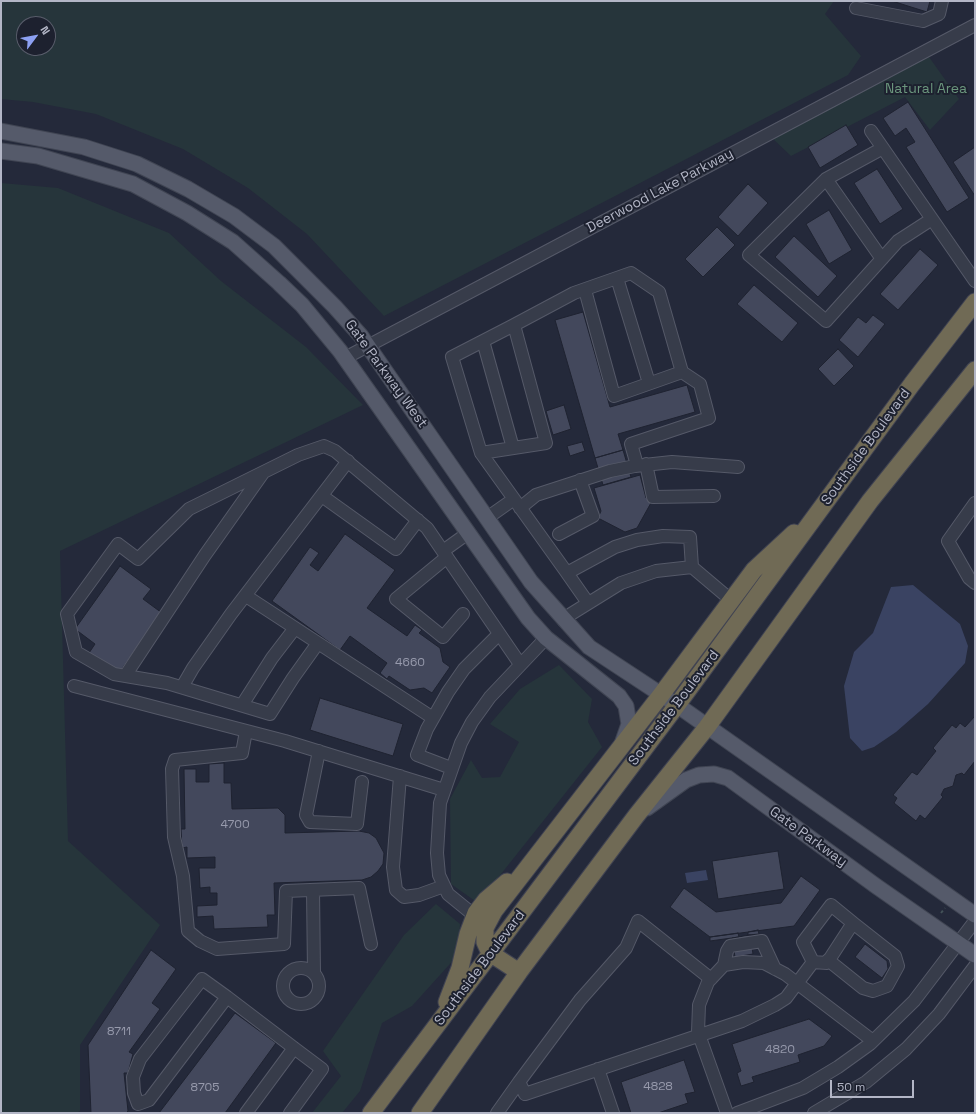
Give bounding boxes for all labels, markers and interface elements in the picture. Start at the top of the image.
north arrow [16,16,56,56]
text: N [37,23,53,37]
park label: Natural Area [885,81,967,97]
street label: Deerwood Lake Parkway [584,145,736,237]
street label: Gate Parkway West [341,317,431,431]
street label: Southside Boulevard [818,385,914,509]
street label: Southside Boulevard [625,647,723,769]
house number: 4660 [395,656,425,670]
street label: Gate Parkway [766,803,850,871]
house number: 4700 [220,818,250,832]
street label: Southside Boulevard [431,907,529,1029]
house number: 8711 [107,1025,131,1039]
house number: 4820 [765,1043,795,1057]
scale bar [832,1072,916,1098]
text: 50 m [837,1079,865,1095]
house number: 4828 [643,1080,673,1094]
house number: 8705 [191,1081,219,1095]

